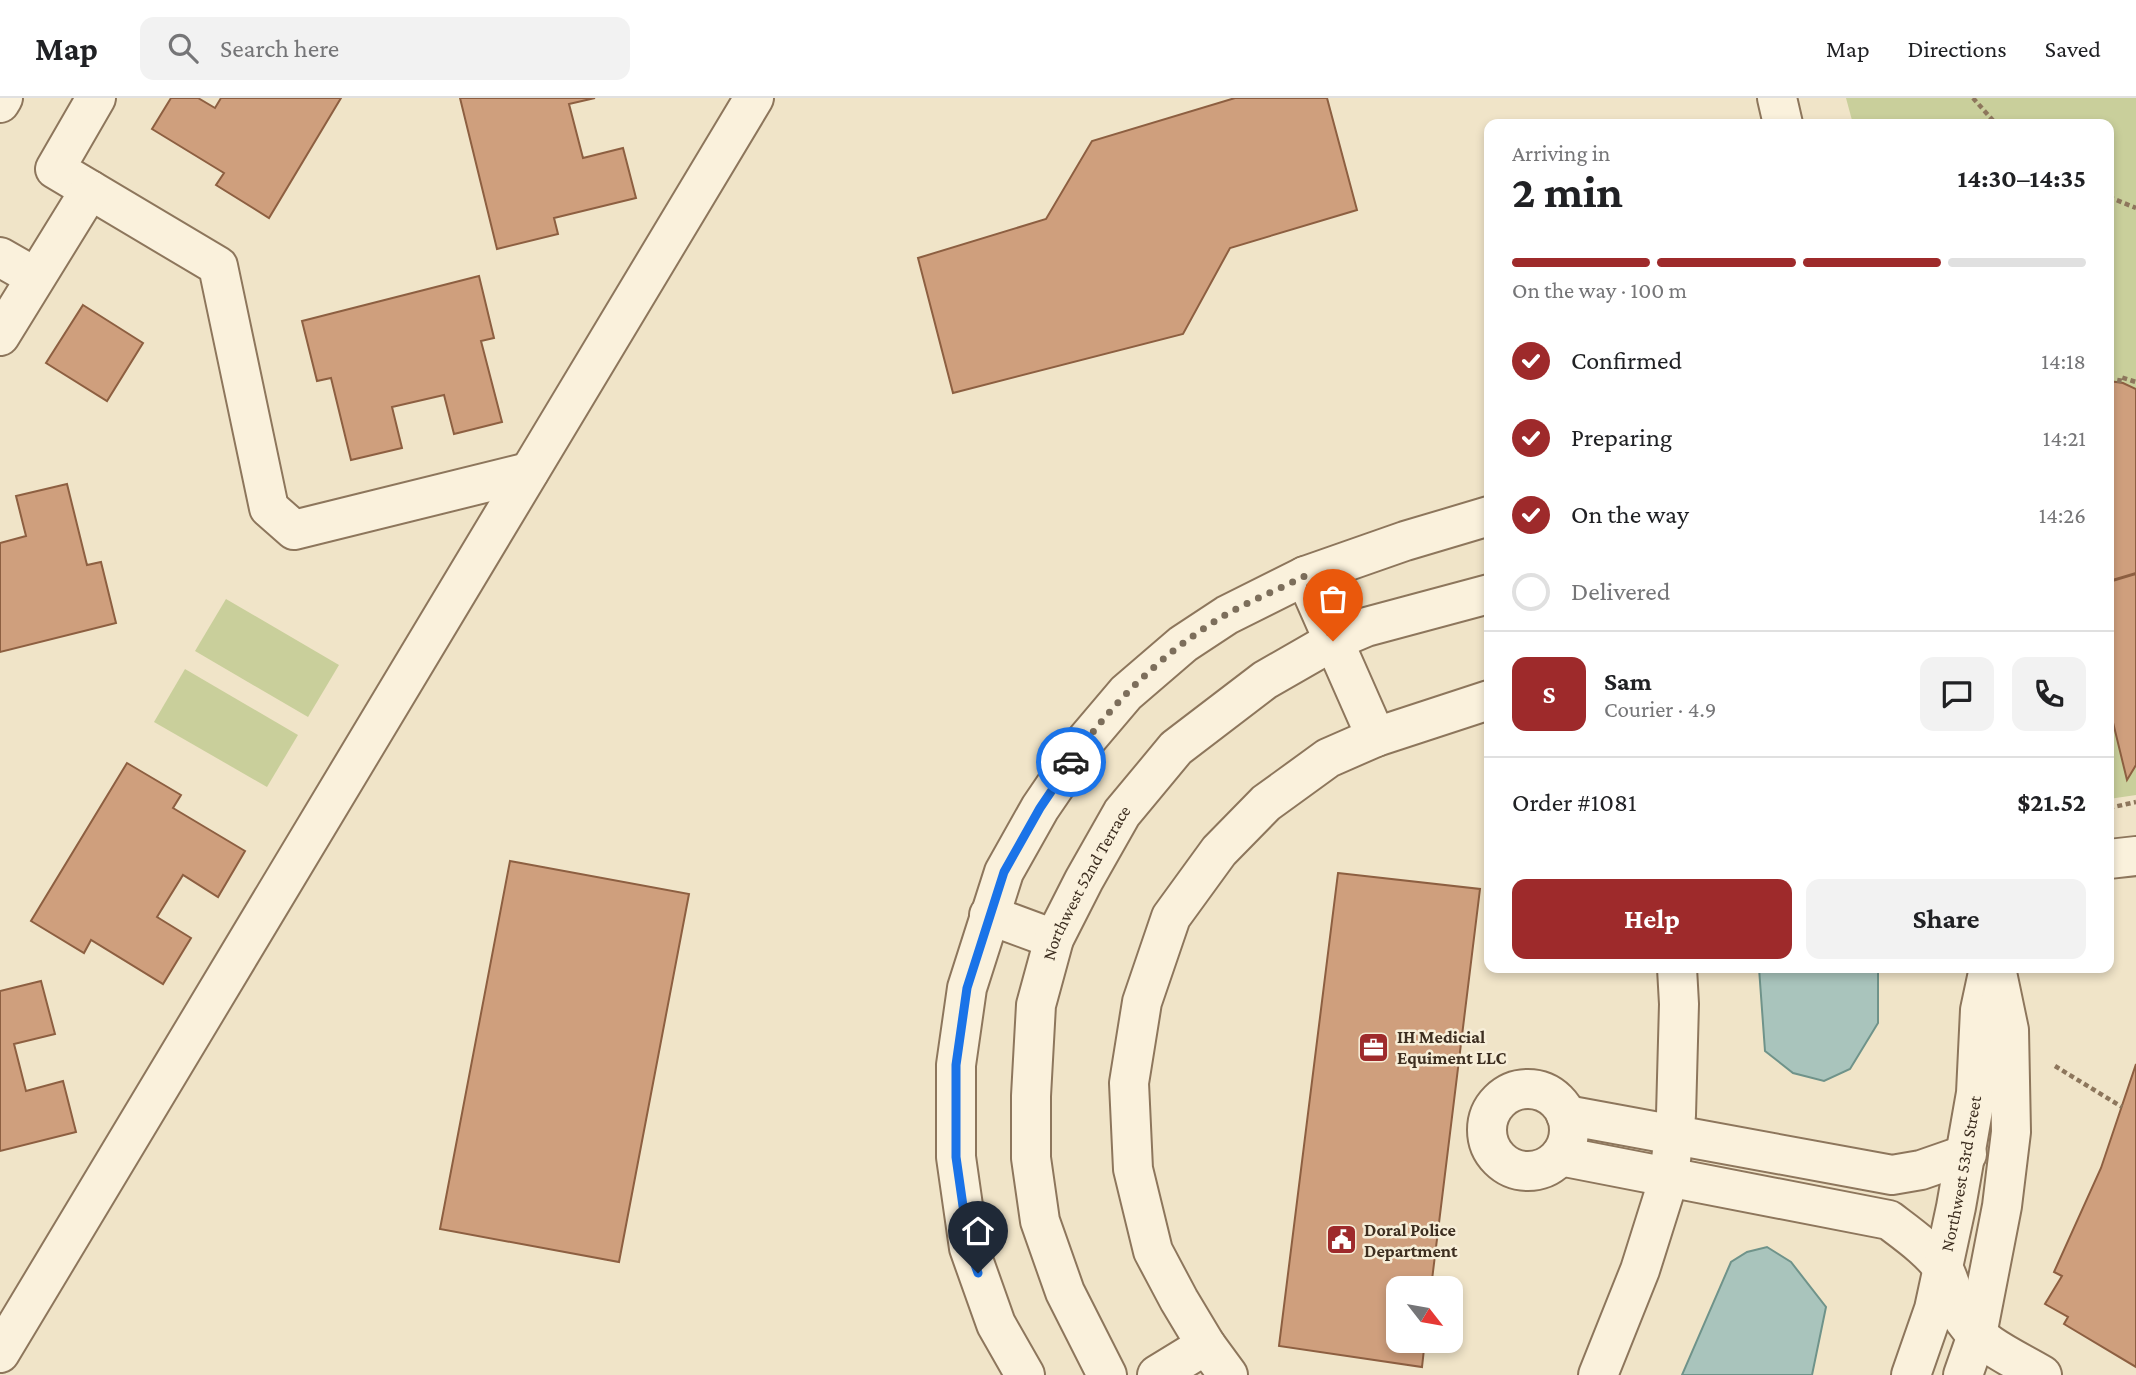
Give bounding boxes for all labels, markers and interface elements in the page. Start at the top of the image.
search box [140,17,630,80]
icon: search [164,29,202,67]
text: Map [35,30,98,67]
text: Search here [220,34,339,63]
text: Map [1826,35,1870,62]
text: Directions [1908,35,2007,62]
text: Saved [2045,35,2101,62]
text: Arriving in [1512,140,1610,166]
text: 14:30–14:35 [1957,164,2086,193]
text: 2 min [1512,166,1623,217]
text: On the way · 100 m [1512,277,1687,303]
icon: check [1512,342,1550,380]
text: Confirmed [1571,346,1682,375]
text: 14:18 [2041,348,2086,374]
icon: check [1512,419,1550,457]
text: Preparing [1571,423,1672,452]
text: 14:21 [2043,425,2086,451]
icon: check [1512,496,1550,534]
text: On the way [1571,500,1689,529]
text: 14:26 [2039,502,2086,528]
pin [1303,569,1363,641]
text: Delivered [1571,577,1670,606]
icon: bag [1314,580,1352,618]
button: chat [1920,657,1994,731]
button: phone [2012,657,2086,731]
text: Sam [1604,667,1652,696]
text: S [1543,680,1556,709]
text: Courier · 4.9 [1604,696,1716,722]
courier [1036,727,1106,797]
icon: car [1052,743,1090,781]
text: Order #1081 [1512,788,1637,817]
text: $21.52 [2017,788,2086,817]
street label: Northwest 52nd Terrace [1039,801,1135,963]
button: Help [1512,879,1792,959]
button: Share [1806,879,2086,959]
place label: IH Medicial Equiment LLC [1397,1027,1506,1068]
office icon: IH Medicial Equiment LLC [1357,1030,1391,1064]
street label: Northwest 53rd Street [1937,1093,1986,1253]
pin [948,1201,1008,1273]
icon: home [959,1212,997,1250]
place label: Doral Police Department [1364,1220,1458,1261]
public building icon: Doral Police Department [1324,1223,1358,1257]
north arrow [1386,1276,1463,1353]
map controls [1386,1276,1463,1353]

